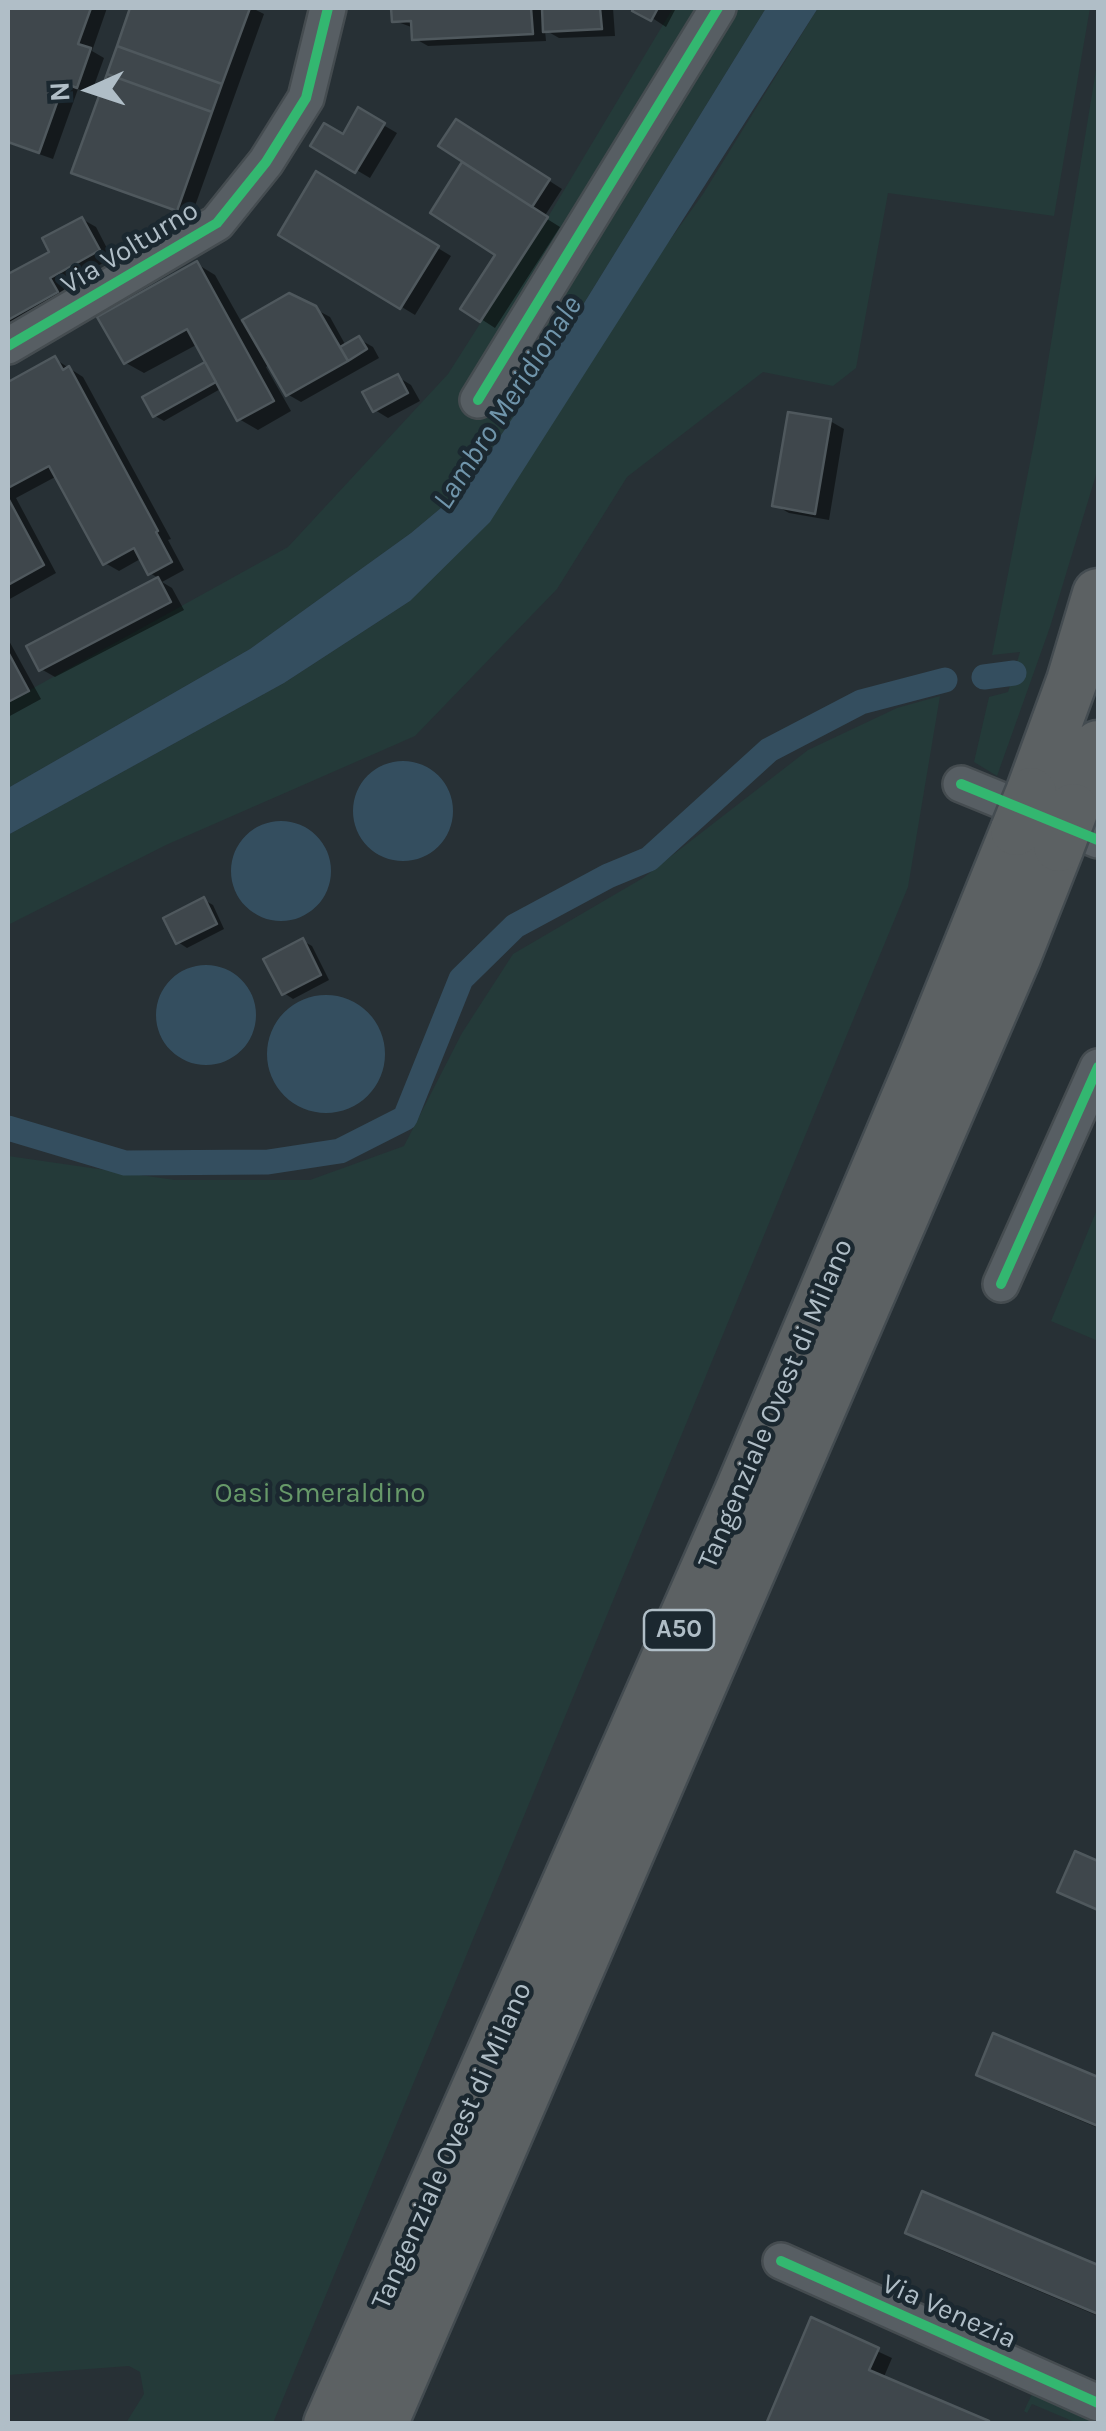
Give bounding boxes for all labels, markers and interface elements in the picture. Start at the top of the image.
north arrow [40,40,140,140]
text: N [43,81,77,102]
street label: Via Volturno [55,194,205,302]
water label: Lambro Meridionale [426,290,590,516]
street label: Tangenziale Ovest di Milano [691,1234,861,1574]
park label: Oasi Smeraldino [214,1477,426,1511]
road number: A50 [644,1610,714,1650]
street label: Tangenziale Ovest di Milano [365,1977,539,2315]
street label: Via Venezia [877,2267,1021,2357]

